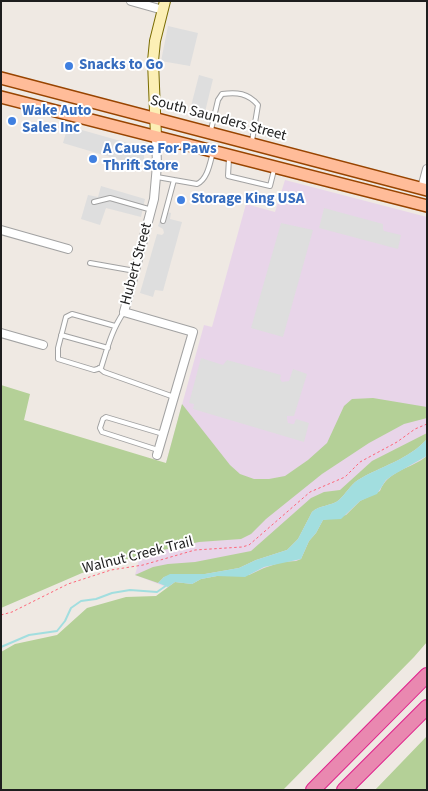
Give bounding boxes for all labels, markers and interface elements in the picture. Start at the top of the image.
place label: Snacks to Go [79,57,163,75]
marker: Snacks to Go [63,60,75,72]
street label: South Saunders Street [148,92,288,146]
place label: Wake Auto Sales Inc [22,103,91,138]
marker: Wake Auto Sales Inc [6,115,18,127]
place label: A Cause For Paws Thrift Store [103,141,217,176]
marker: A Cause For Paws Thrift Store [87,153,99,165]
place label: Storage King USA [191,191,304,209]
marker: Storage King USA [175,194,187,206]
street label: Hubert Street [117,221,157,307]
street label: Walnut Creek Trail [81,534,195,578]

